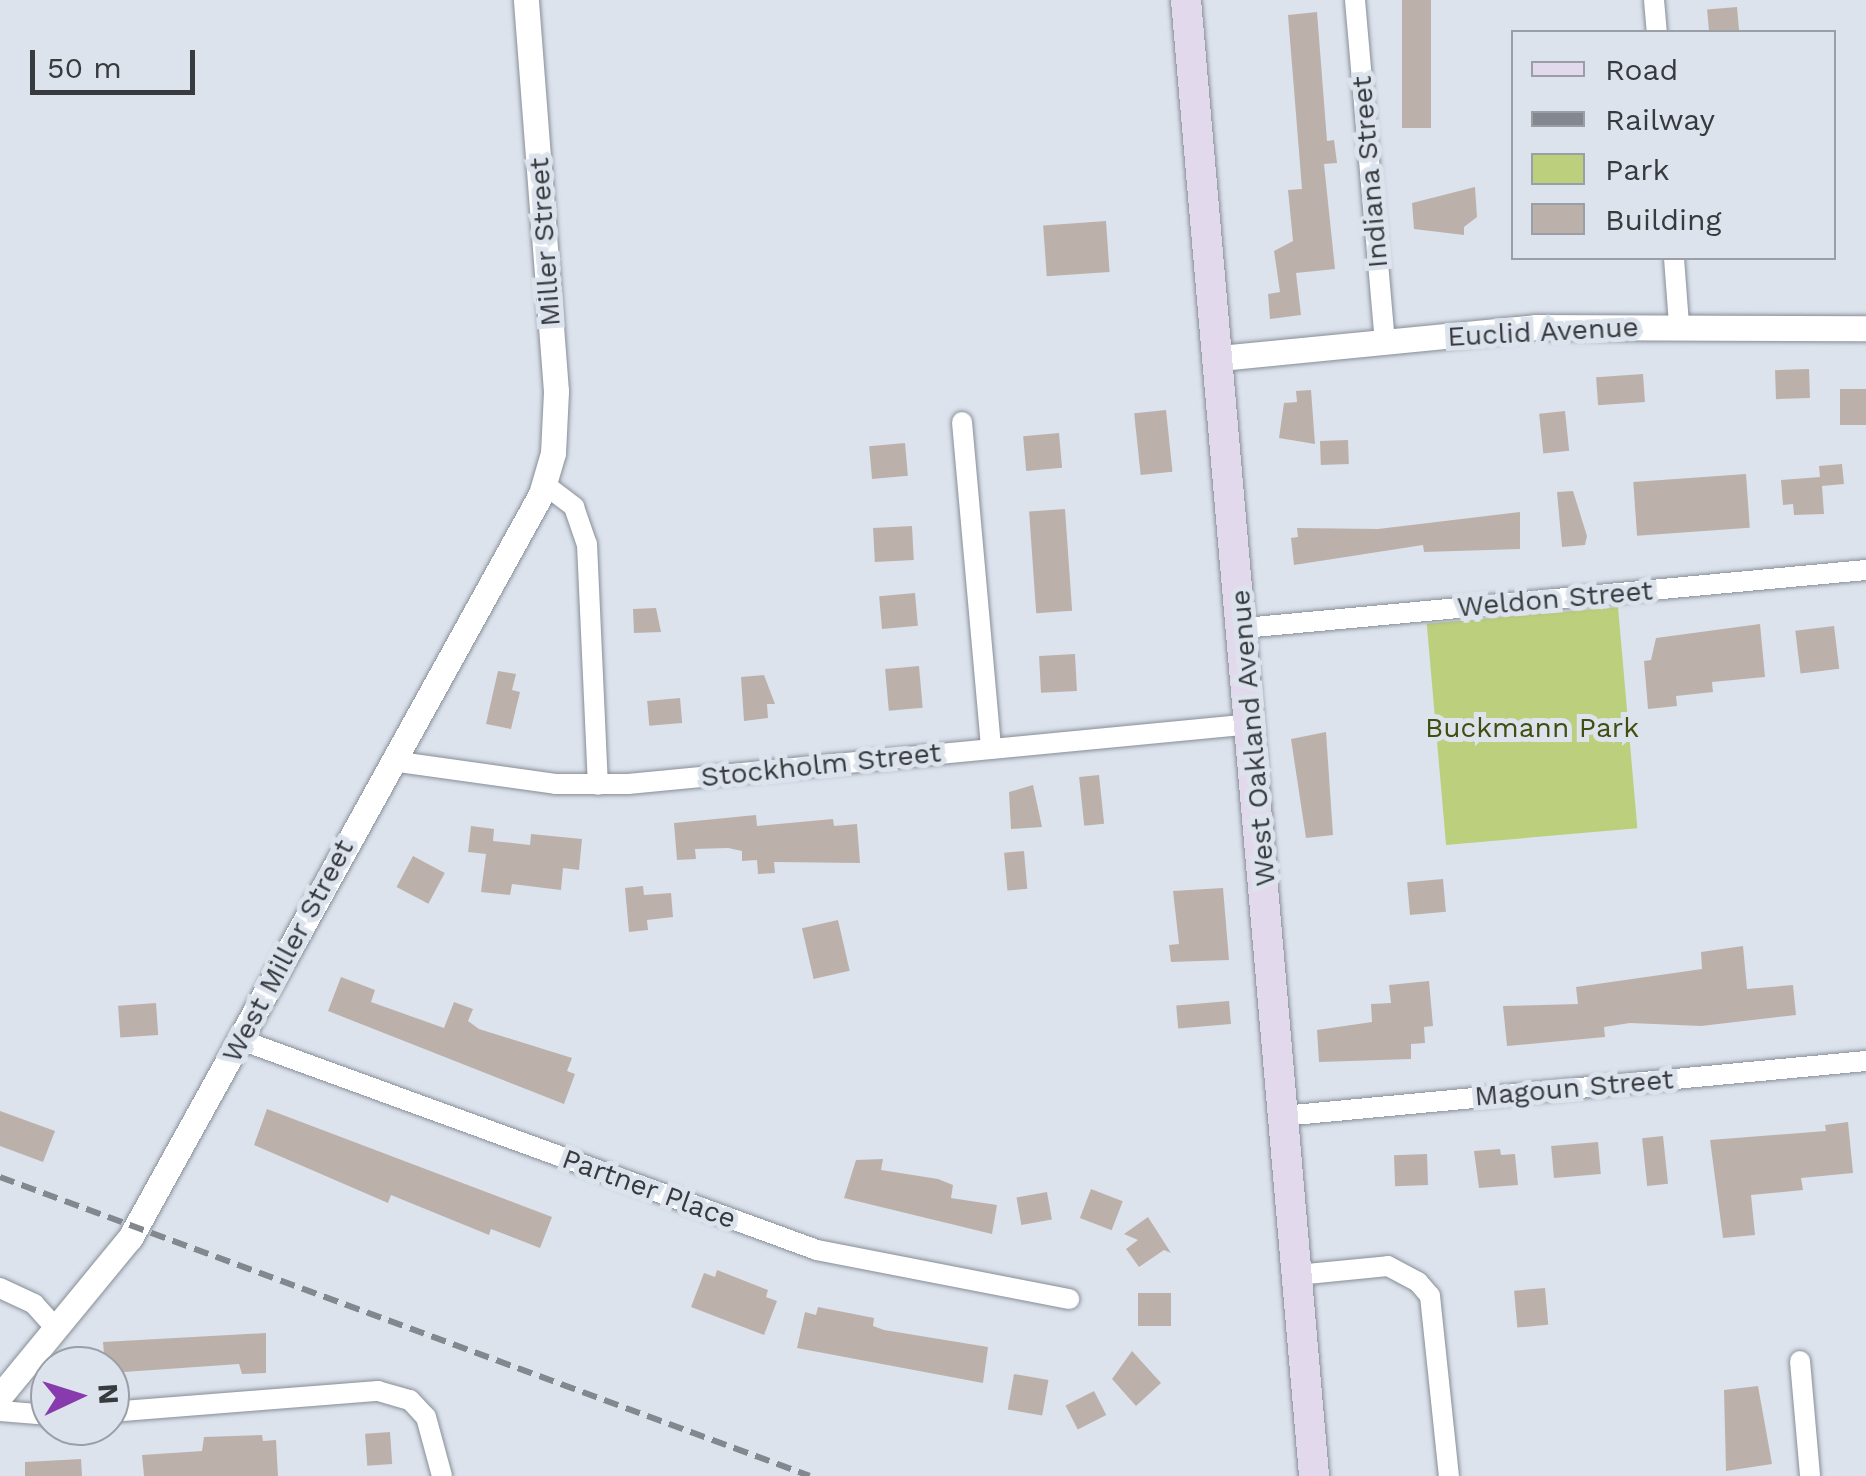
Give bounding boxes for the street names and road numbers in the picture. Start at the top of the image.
street label: Indiana Street [1345,74,1395,270]
street label: Miller Street [522,156,568,328]
street label: Euclid Avenue [1446,310,1640,354]
street label: Weldon Street [1456,574,1654,624]
street label: West Oakland Avenue [1223,588,1283,888]
street label: Stockholm Street [699,736,943,794]
street label: West Miller Street [215,834,361,1068]
street label: Magoun Street [1473,1063,1675,1113]
street label: Partner Place [557,1142,741,1236]

